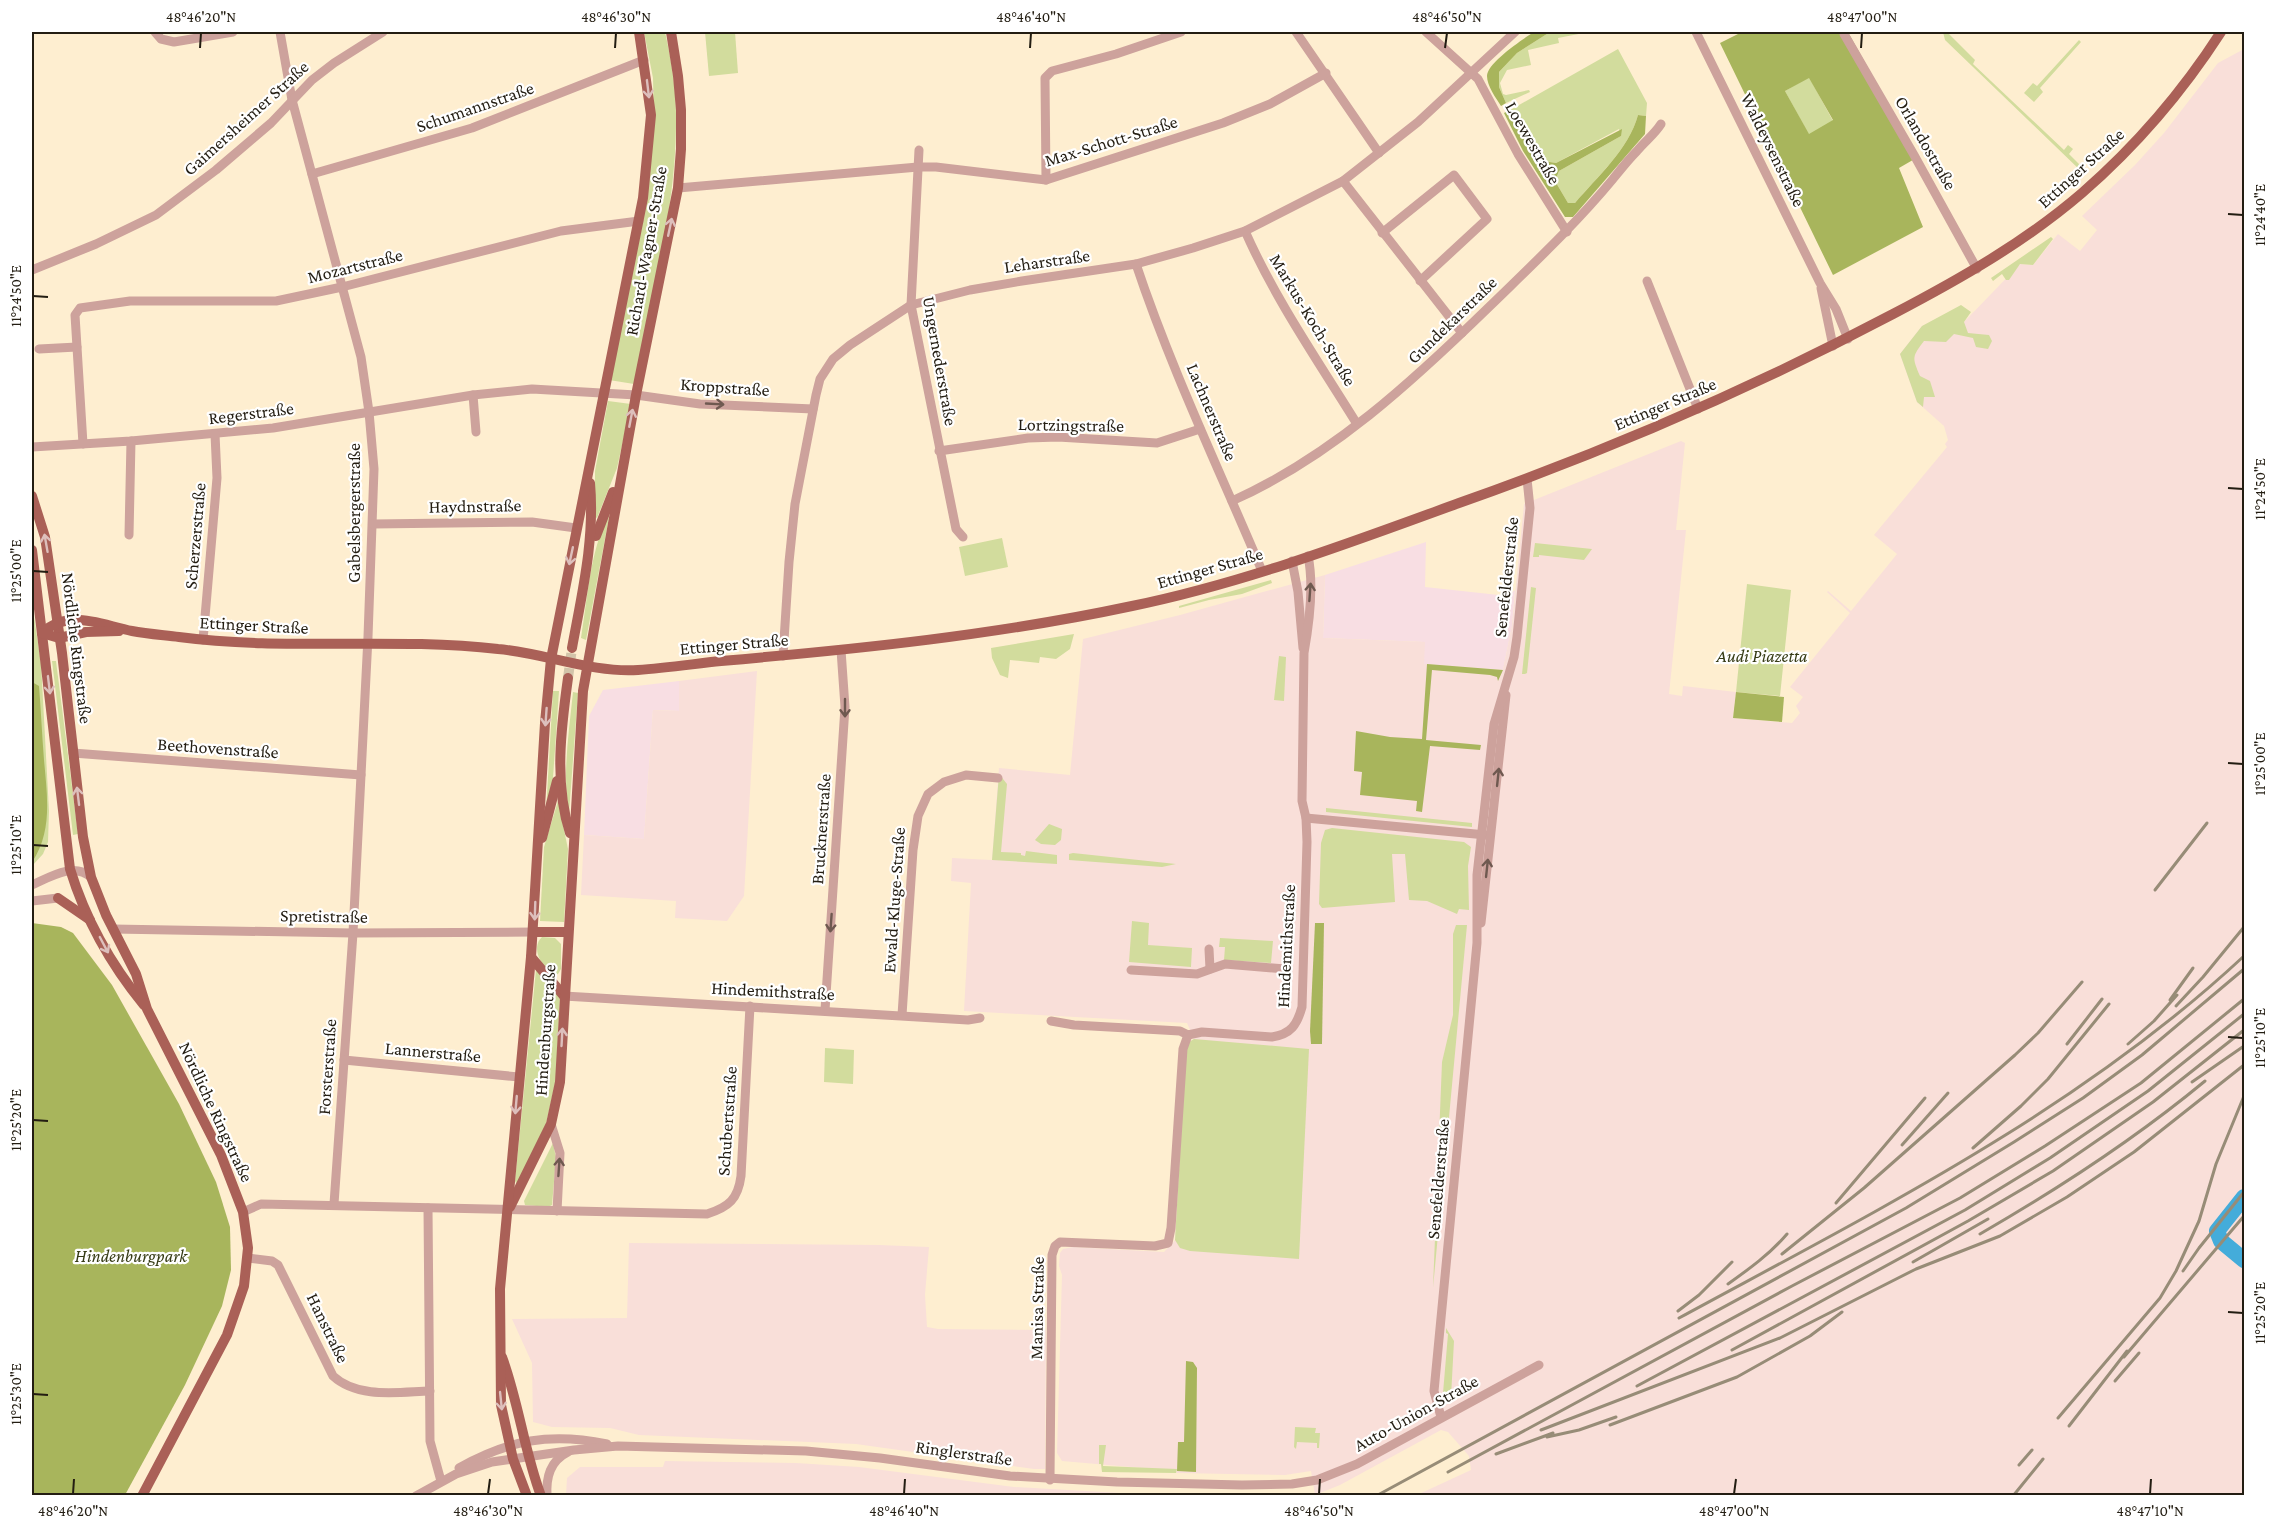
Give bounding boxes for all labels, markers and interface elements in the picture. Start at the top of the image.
text: 48°46'20"N [166,9,236,25]
text: 48°46'30"N [581,9,651,25]
text: 48°46'40"N [996,9,1066,25]
text: 48°46'50"N [1412,9,1482,25]
text: 48°47'00"N [1827,9,1897,25]
street label: Gaimersheimer Straße [179,57,313,179]
street label: Schumannstraße [414,78,536,136]
one-way arrow [643,79,654,99]
street label: Waldeysenstraße [1737,90,1809,210]
street label: Orlandostraße [1891,93,1961,193]
street label: Loewestraße [1501,98,1565,188]
street label: Max-Schott-Straße [1042,111,1180,171]
street label: Ettinger Straße [2034,124,2128,212]
street label: Richard-Wagner-Straße [621,165,671,337]
text: 11°24'40"E [2252,184,2268,246]
one-way arrow [665,217,676,237]
street label: Mozartstraße [305,245,405,287]
street label: Leharstraße [1003,245,1091,277]
street label: Markus-Koch-Straße [1266,250,1360,390]
text: 11°24'50"E [8,265,24,327]
street label: Gundekarstraße [1403,272,1501,368]
street label: Ungernederstraße [919,295,961,427]
street label: Lachnerstraße [1183,360,1241,464]
street label: Ettinger Straße [1611,373,1719,434]
street label: Kroppstraße [680,374,770,400]
street label: Regerstraße [207,398,295,428]
one-way arrow [704,399,724,410]
one-way arrow [626,408,637,428]
street label: Lortzingstraße [1018,414,1124,436]
street label: Gabelsbergerstraße [344,443,364,583]
text: 11°24'50"E [2252,458,2268,520]
street label: Scherzerstraße [180,482,210,590]
street label: Haydnstraße [428,495,522,517]
street label: Senefelderstraße [1490,516,1522,638]
one-way arrow [40,534,51,554]
text: 11°25'00"E [8,539,24,603]
street label: Ettinger Straße [1155,543,1265,593]
one-way arrow [565,546,576,566]
street label: Nördliche Ringstraße [58,571,96,725]
one-way arrow [1304,583,1315,603]
street label: Ettinger Straße [199,612,309,638]
street label: Ettinger Straße [679,629,789,659]
park label: Audi Piazetta [1715,646,1808,666]
one-way arrow [44,675,55,695]
one-way arrow [839,697,851,717]
one-way arrow [540,707,551,727]
text: 11°25'00"E [2252,732,2268,796]
street label: Beethovenstraße [157,734,279,762]
one-way arrow [1493,768,1504,788]
street label: Brucknerstraße [807,773,835,885]
one-way arrow [72,786,83,806]
text: 11°25'10"E [8,815,24,875]
street label: Ewald-Kluge-Straße [879,826,909,974]
one-way arrow [1482,859,1493,879]
street label: Hindemithstraße [1273,884,1299,1008]
one-way arrow [529,901,540,921]
street label: Spretistraße [280,905,368,927]
one-way arrow [825,913,836,933]
one-way arrow [99,935,110,953]
street label: Hindenburgstraße [530,963,560,1097]
street label: Hindemithstraße [711,978,835,1004]
text: 11°25'10"E [2252,1008,2268,1068]
street label: Forsterstraße [314,1018,340,1116]
one-way arrow [557,1028,568,1048]
street label: Lannerstraße [384,1038,482,1066]
street label: Nördliche Ringstraße [175,1039,257,1185]
street label: Schubertstraße [713,1066,741,1176]
text: 11°25'20"E [8,1089,24,1151]
one-way arrow [510,1095,521,1115]
street label: Senefelderstraße [1423,1118,1453,1240]
one-way arrow [554,1157,565,1177]
park label: Hindenburgpark [75,1246,188,1266]
street label: Manisa Straße [1026,1256,1048,1360]
text: 11°25'20"E [2252,1282,2268,1344]
street label: Hanstraße [303,1290,353,1366]
text: 11°25'30"E [8,1363,24,1425]
street label: Auto-Union-Straße [1350,1371,1482,1455]
one-way arrow [496,1390,507,1410]
street label: Ringlerstraße [914,1436,1014,1470]
text: 48°46'20"N [38,1503,108,1519]
text: 48°46'30"N [453,1503,523,1519]
text: 48°46'40"N [869,1503,939,1519]
text: 48°46'50"N [1284,1503,1354,1519]
text: 48°47'00"N [1699,1503,1769,1519]
text: 48°47'10"N [2116,1503,2184,1519]

